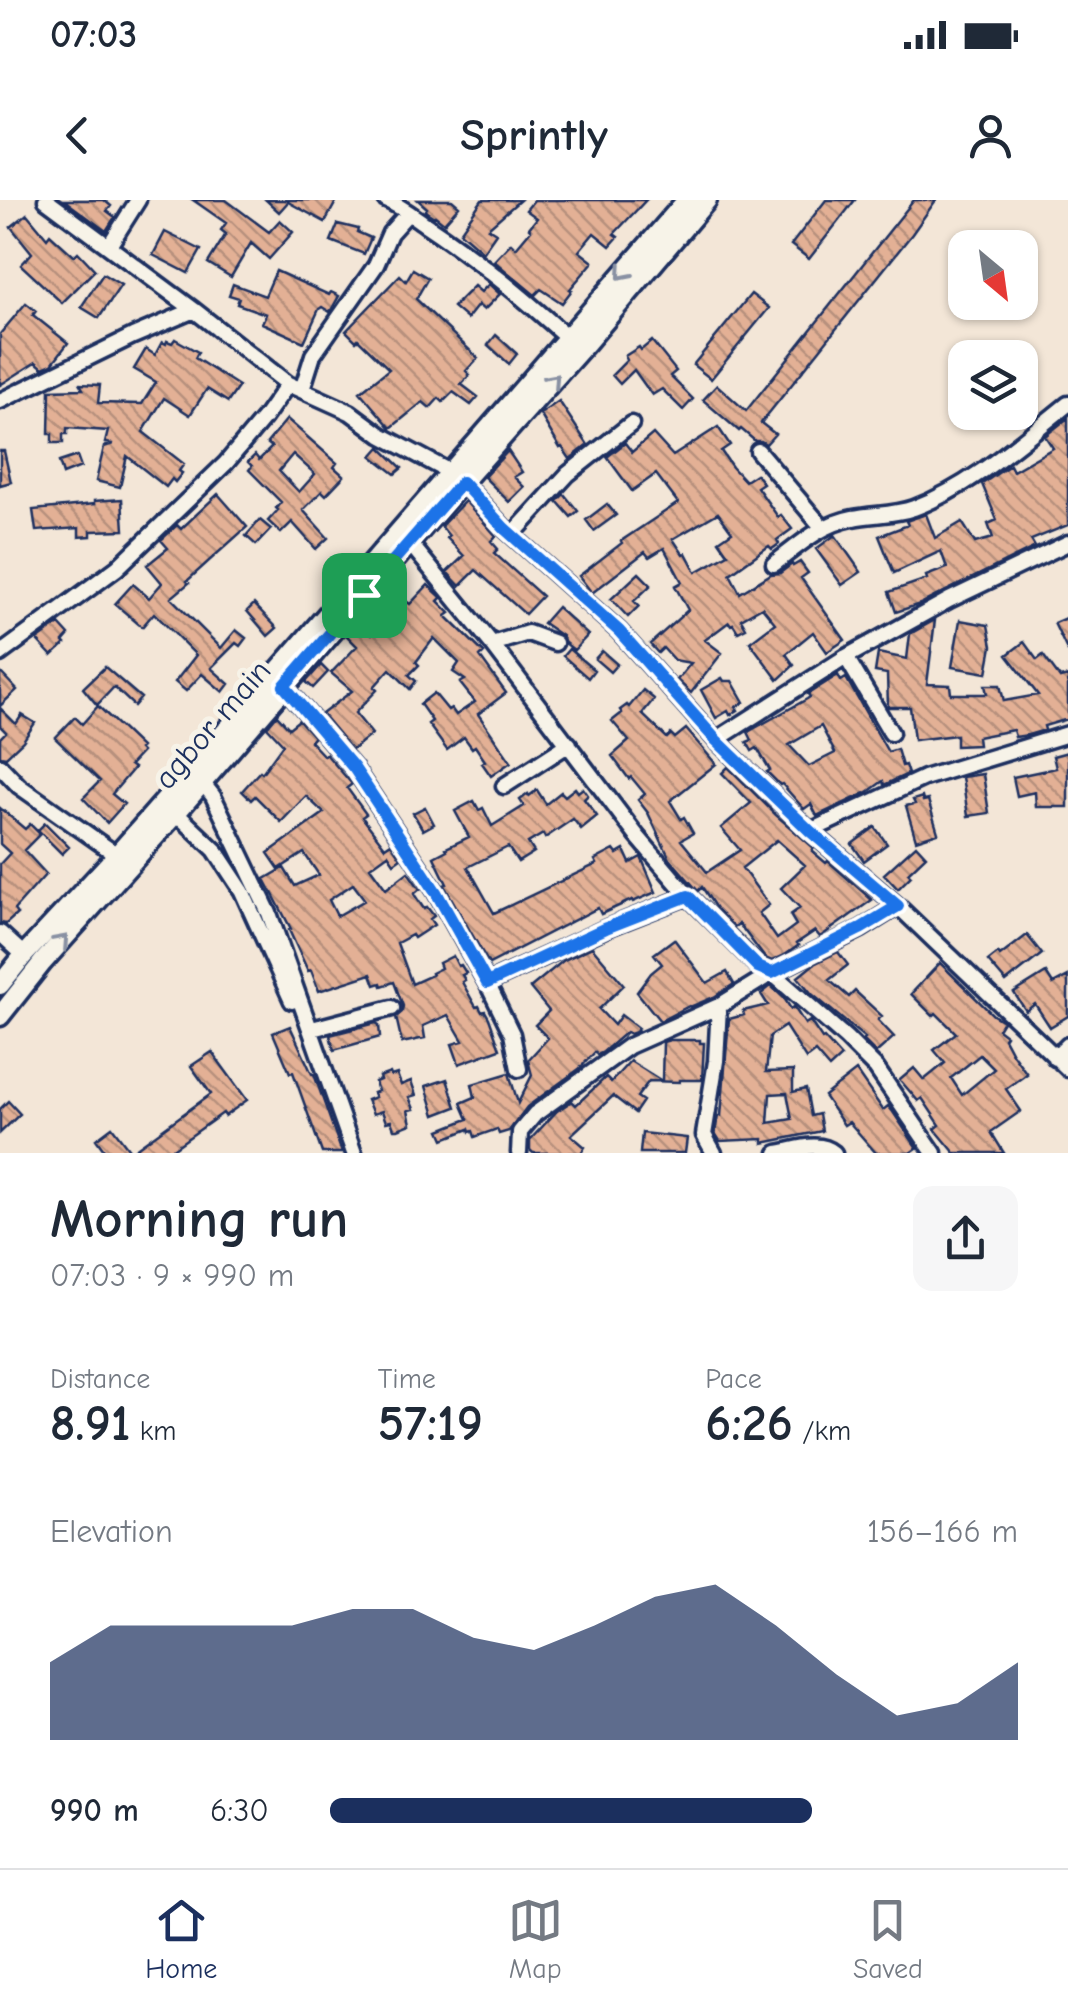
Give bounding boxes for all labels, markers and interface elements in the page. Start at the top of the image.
text: 07:03 [50,13,137,57]
icon: back [50,108,105,163]
icon: person [963,108,1018,163]
text: Sprintly [460,109,608,161]
north arrow [948,230,1038,320]
map controls [948,230,1038,430]
one-way arrow [616,261,634,280]
button: layers [948,340,1038,430]
one-way arrow [541,373,559,392]
pin [322,553,407,638]
icon: arrive [337,568,392,623]
street label: agbor main [146,652,278,796]
one-way arrow [50,934,68,953]
button: share [913,1186,1018,1291]
text: Morning run [50,1187,348,1251]
text: 07:03 · 9 × 990 m [50,1257,294,1294]
text: Distance [50,1363,150,1395]
text: Time [378,1363,436,1395]
text: Pace [705,1363,762,1395]
text: 8.91 [50,1395,130,1453]
text: 57:19 [378,1395,483,1453]
text: 6:26 [705,1395,793,1453]
text: km [130,1415,177,1447]
text: /km [793,1415,851,1447]
text: Elevation [50,1513,173,1550]
text: 156–166 m [867,1513,1018,1550]
text: 990 m [50,1792,139,1829]
text: 6:30 [210,1792,269,1829]
tab: Home [145,1893,217,1985]
tab: Map [508,1893,563,1985]
tab: Saved [853,1893,923,1985]

